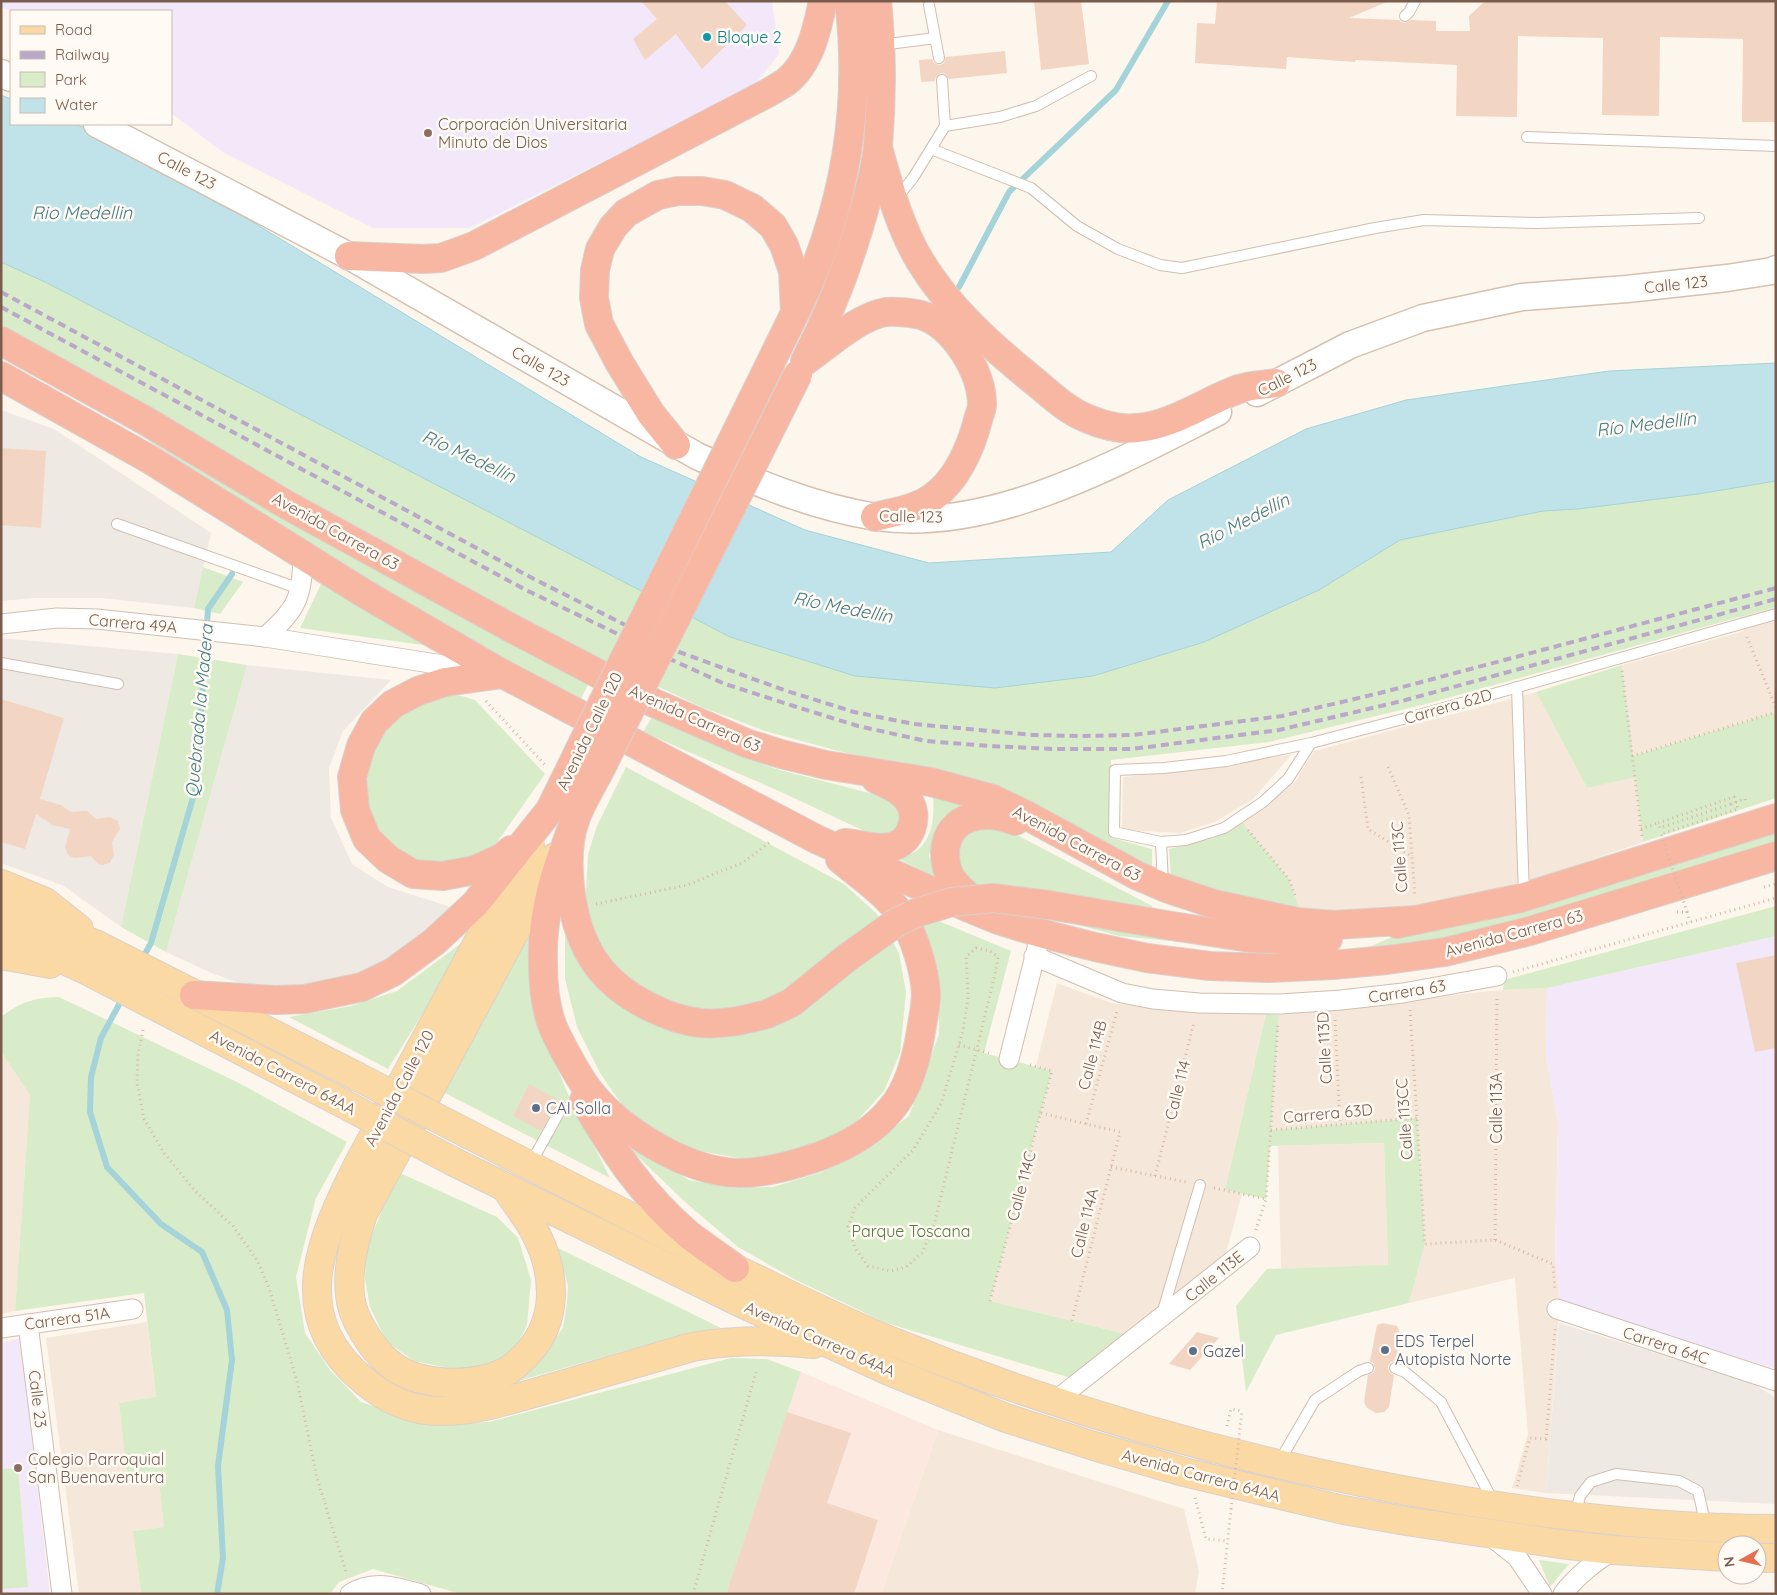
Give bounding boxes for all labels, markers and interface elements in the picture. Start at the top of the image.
legend [10,10,172,125]
text: Road [55,20,92,39]
place label: Bloque 2 [717,27,782,47]
marker: Bloque 2 [701,31,713,43]
text: Railway [55,45,110,64]
text: Park [55,70,87,89]
text: Water [55,95,98,114]
place label: Corporación Universitaria Minuto de Dios [438,114,627,152]
marker: Corporación Universitaria Minuto de Dios [422,127,434,139]
street label: Calle 123 [154,146,220,194]
water label: Rio Medellin [32,201,133,224]
street label: Calle 123 [1643,271,1709,297]
street label: Calle 123 [508,341,574,391]
street label: Calle 123 [1254,354,1320,400]
water label: Río Medellín [1595,406,1698,442]
water label: Río Medellín [419,424,520,488]
street label: Avenida Carrera 63 [269,488,403,574]
water label: Río Medellín [1193,488,1293,554]
street label: Calle 123 [879,505,943,527]
water label: Río Medellín [792,586,895,628]
street label: Carrera 49A [88,609,178,637]
water label: Quebrada la Madera [180,622,218,799]
street label: Avenida Calle 120 [552,669,626,793]
street label: Avenida Carrera 63 [626,680,764,756]
street label: Carrera 62D [1402,684,1494,728]
street label: Avenida Carrera 63 [1010,801,1144,885]
street label: Calle 113C [1387,821,1411,893]
street label: Avenida Carrera 63 [1443,905,1585,961]
street label: Carrera 63 [1367,975,1447,1007]
street label: Calle 113D [1312,1011,1336,1085]
street label: Calle 114B [1073,1018,1111,1092]
street label: Avenida Carrera 64AA [206,1025,360,1119]
street label: Avenida Calle 120 [360,1026,438,1150]
street label: Calle 114 [1160,1058,1194,1122]
street label: Calle 113A [1486,1072,1506,1144]
street label: Calle 113CC [1391,1077,1417,1161]
place label: CAI Solla [546,1098,611,1118]
street label: Carrera 63D [1282,1099,1374,1127]
marker: CAI Solla [530,1102,542,1114]
street label: Calle 114C [1002,1149,1040,1223]
street label: Calle 114A [1066,1186,1102,1260]
park label: Parque Toscana [851,1221,971,1241]
street label: Calle 113E [1180,1246,1248,1306]
street label: Avenida Carrera 64AA [742,1297,898,1381]
street label: Carrera 51A [23,1302,111,1334]
street label: Carrera 64C [1621,1322,1711,1368]
place label: EDS Terpel Autopista Norte [1395,1331,1511,1369]
place label: Gazel [1203,1341,1244,1361]
marker: EDS Terpel Autopista Norte [1379,1344,1391,1356]
marker: Gazel [1187,1345,1199,1357]
street label: Calle 23 [25,1369,51,1429]
street label: Avenida Carrera 64AA [1120,1444,1282,1506]
place label: Colegio Parroquial San Buenaventura [28,1449,164,1487]
marker: Colegio Parroquial San Buenaventura [12,1462,24,1474]
north arrow [1717,1535,1767,1585]
text: N [1719,1555,1739,1568]

